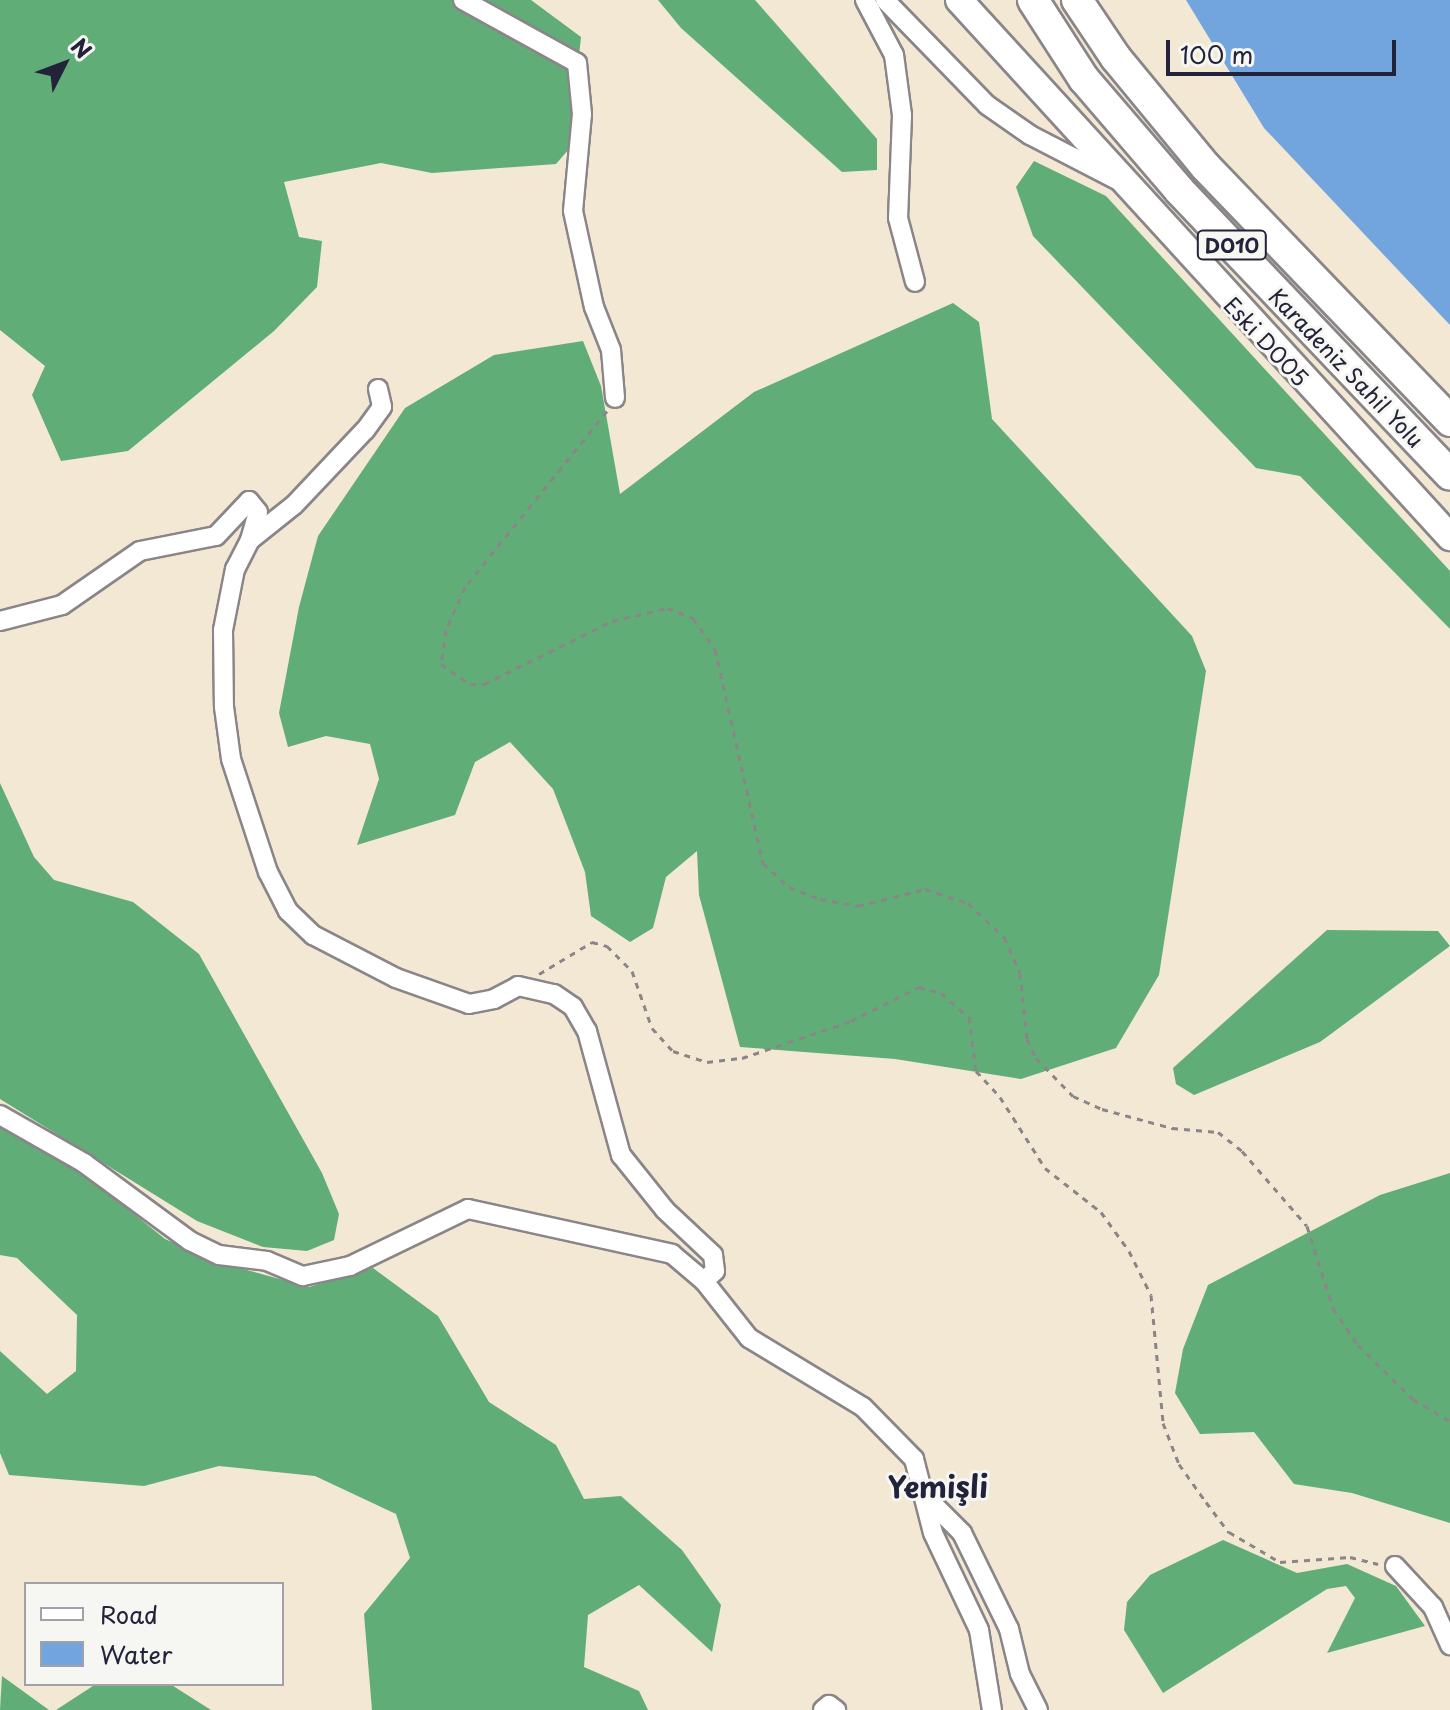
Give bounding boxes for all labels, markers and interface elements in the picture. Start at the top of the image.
north arrow [24,24,104,104]
scale bar [1170,24,1400,74]
text: N [64,30,100,65]
text: 100 m [1180,36,1253,72]
road number: D010 [1196,229,1268,261]
street label: Karadeniz Sahil Yolu [1264,282,1430,452]
street label: Eski D005 [1219,291,1315,391]
district label: Yemişli [888,1468,988,1504]
legend [24,1582,284,1686]
text: Road [100,1596,158,1632]
text: Water [100,1636,172,1672]

